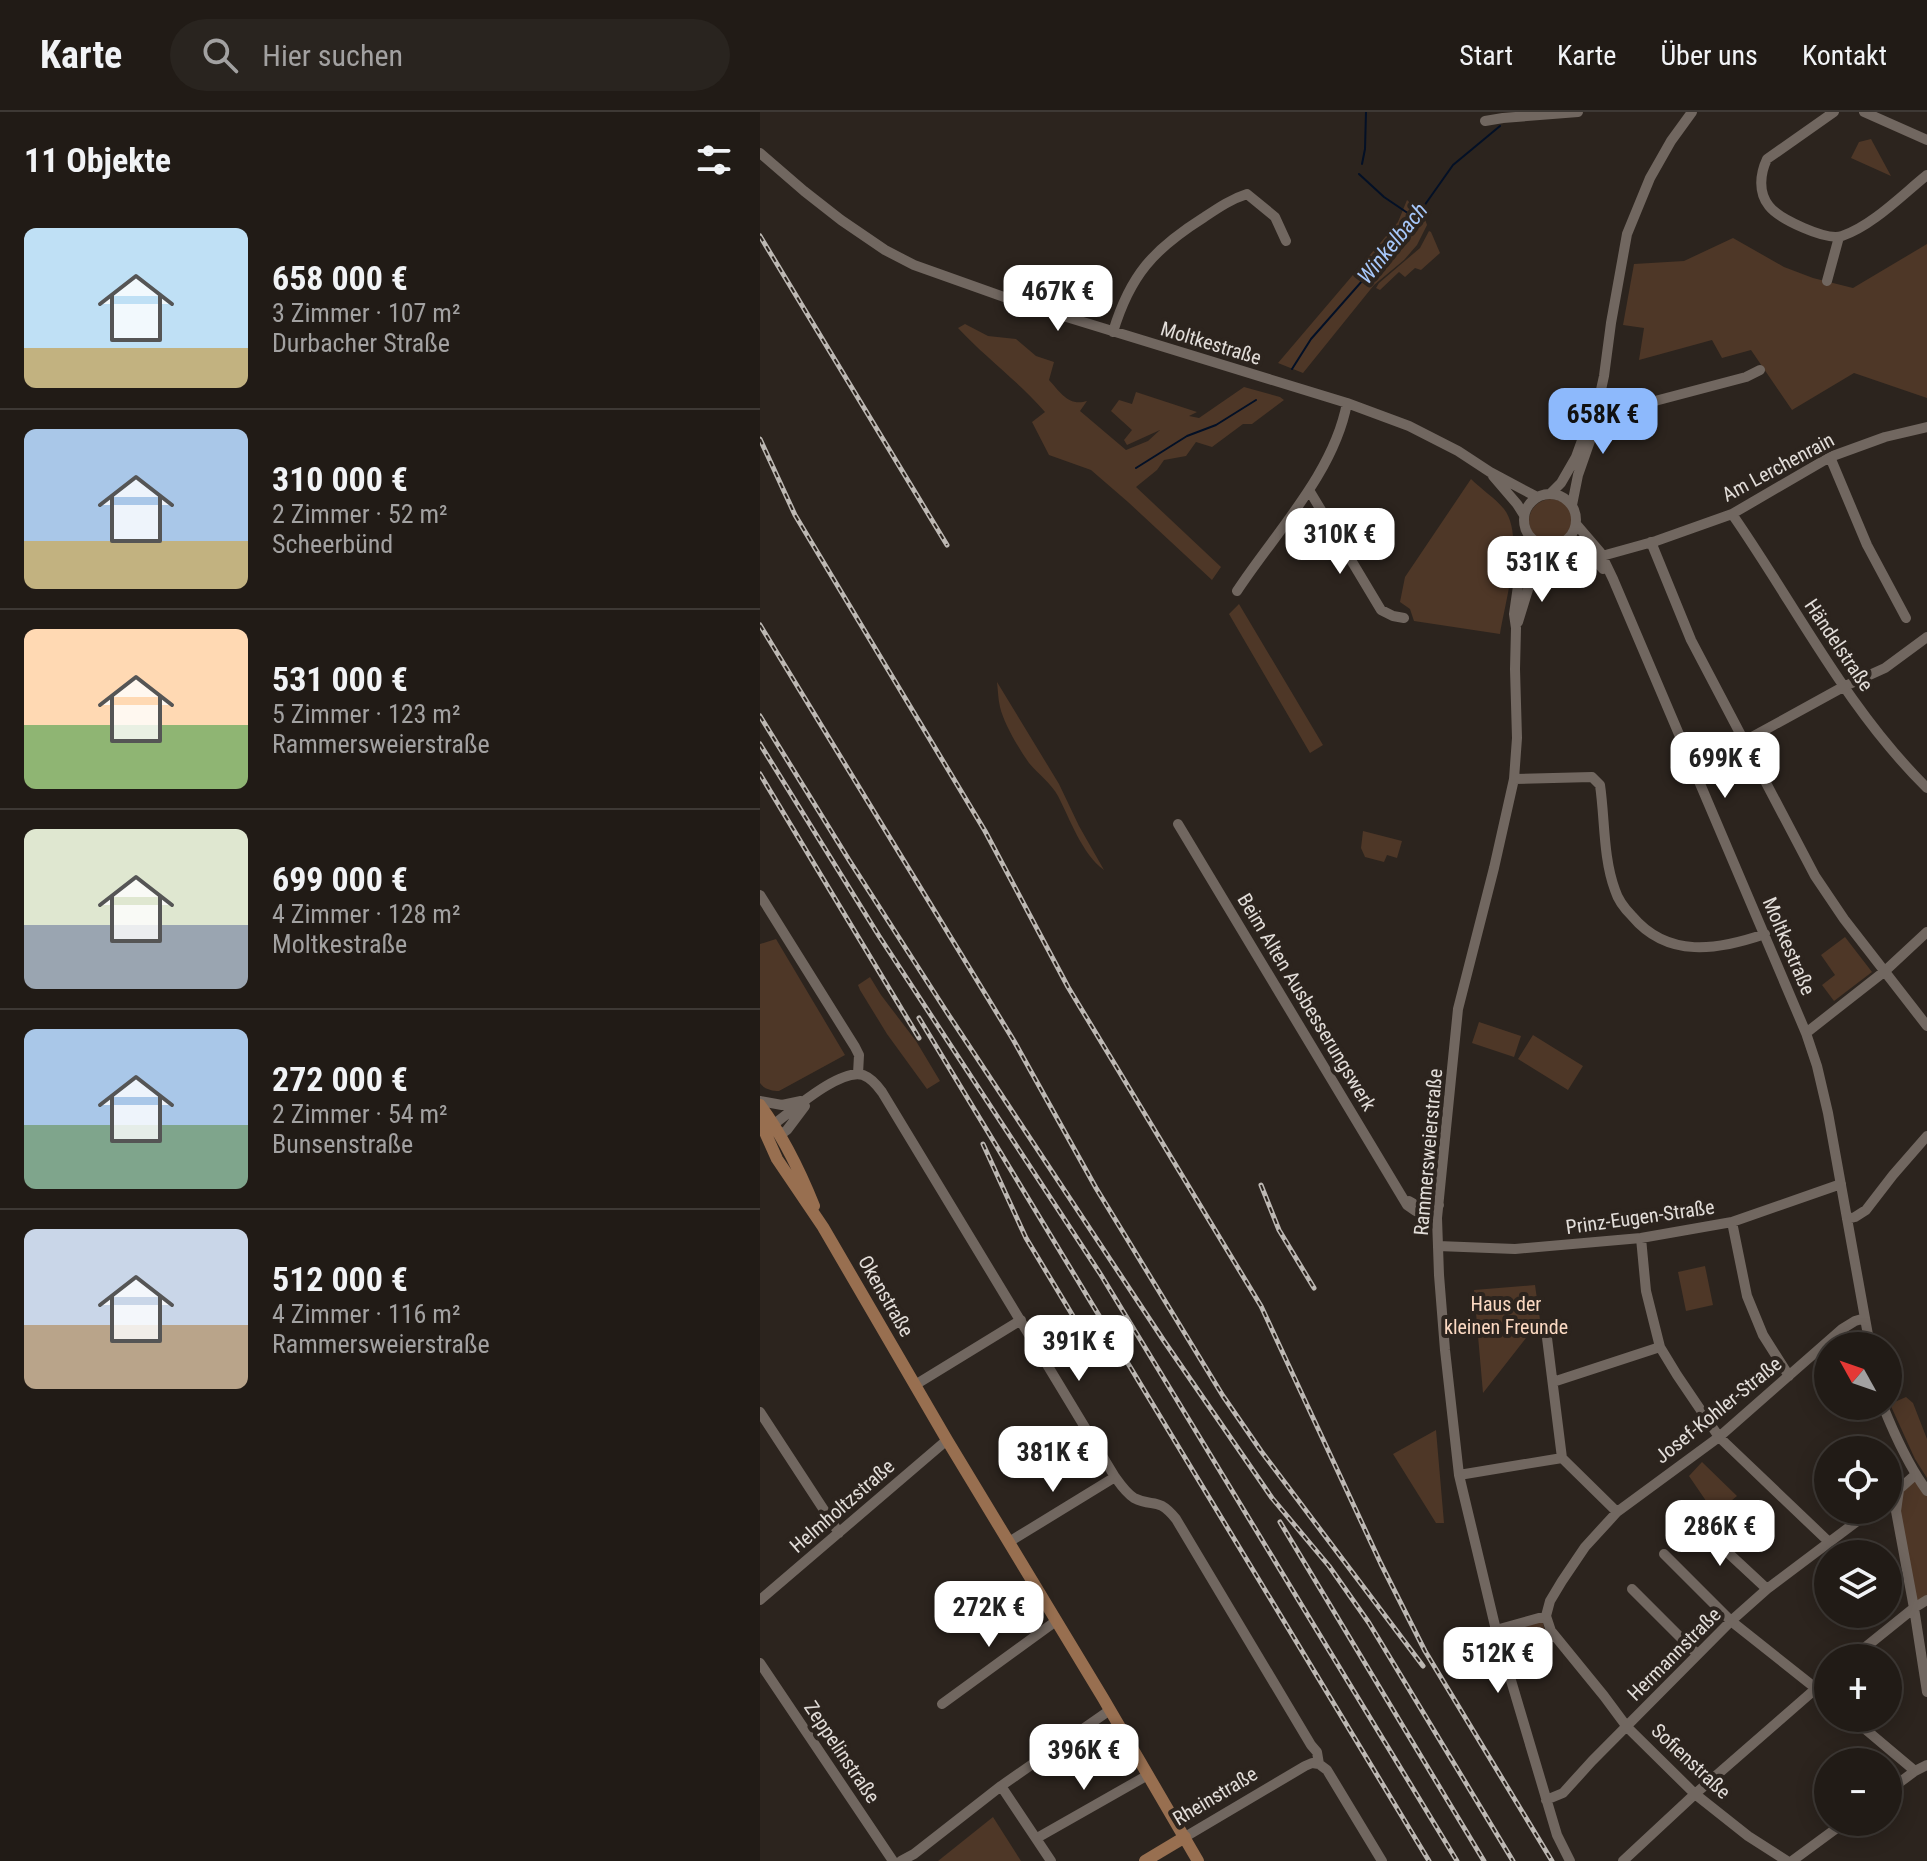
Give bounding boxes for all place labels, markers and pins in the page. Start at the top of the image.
pin: 467K € [993,265,1123,333]
pin: 658K € [1538,388,1668,456]
pin: 310K € [1275,508,1405,576]
pin: 531K € [1477,536,1607,604]
pin: 699K € [1660,732,1790,800]
pin: 391K € [1014,1315,1144,1383]
pin: 381K € [988,1426,1118,1494]
pin: 286K € [1655,1500,1785,1568]
pin: 272K € [924,1581,1054,1649]
pin: 512K € [1433,1627,1563,1695]
pin: 396K € [1019,1724,1149,1792]

